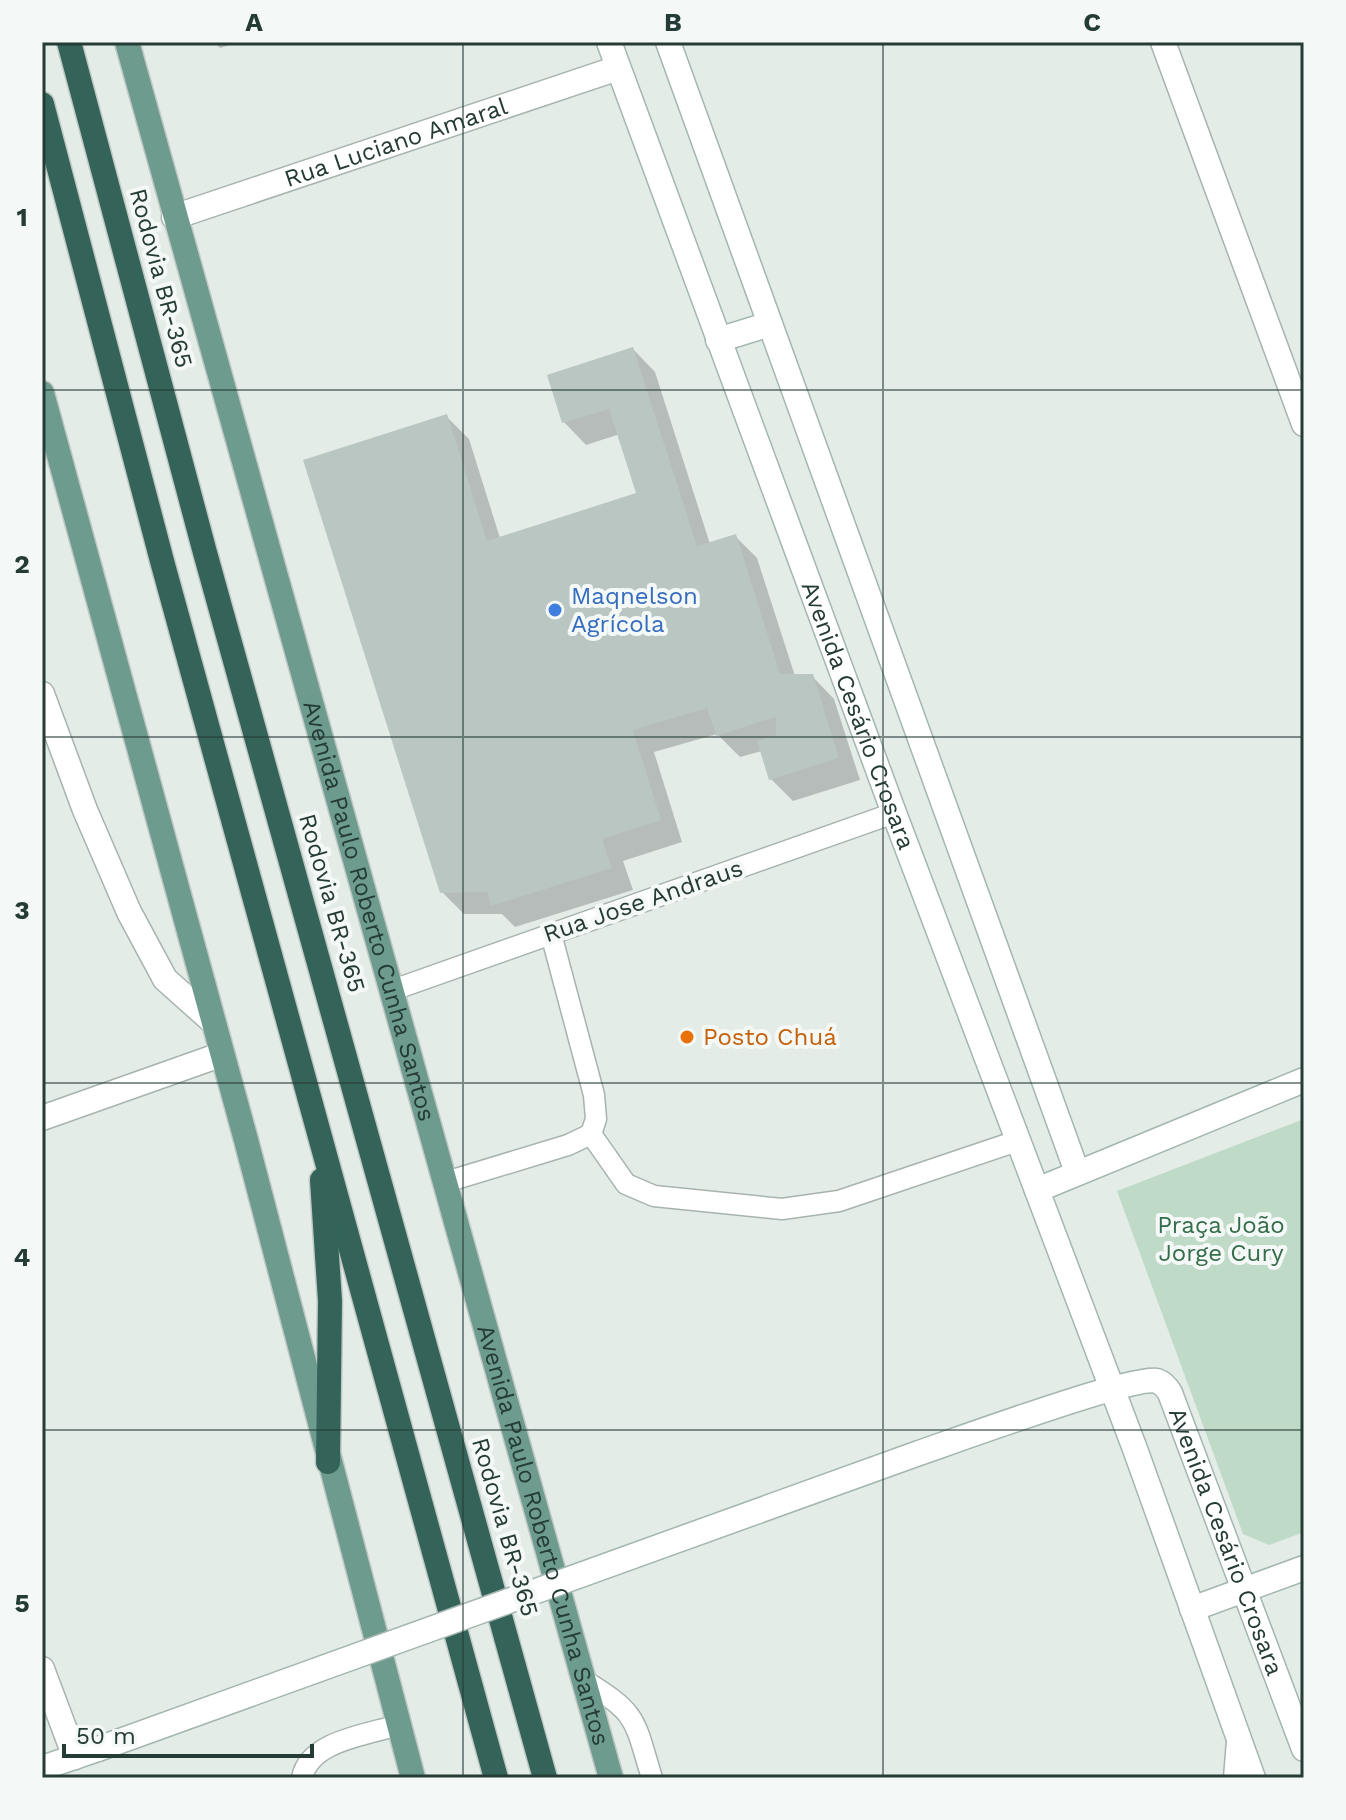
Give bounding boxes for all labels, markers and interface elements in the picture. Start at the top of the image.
text: A [245,7,263,37]
text: B [664,7,682,37]
text: C [1083,7,1101,37]
street label: Rua Luciano Amaral [281,92,512,193]
street label: Rodovia BR-365 [124,185,198,371]
text: 1 [16,202,28,232]
text: 2 [14,549,30,579]
street label: Avenida Cesário Crosara [796,577,921,853]
place label: Maqnelson Agrícola [571,582,698,638]
marker: Maqnelson Agrícola [546,601,564,619]
street label: Avenida Paulo Roberto Cunha Santos [297,697,441,1124]
street label: Rodovia BR-365 [293,810,371,996]
street label: Rua Jose Andraus [540,854,746,948]
text: 3 [14,895,30,925]
place label: Posto Chuá [703,1023,837,1051]
marker: Posto Chuá [678,1028,696,1046]
park label: Praça João Jorge Cury [1157,1211,1285,1267]
text: 4 [14,1242,31,1272]
street label: Avenida Paulo Roberto Cunha Santos [471,1322,615,1749]
street label: Avenida Cesário Crosara [1163,1404,1289,1679]
street label: Rodovia BR-365 [466,1434,544,1620]
text: 5 [14,1588,30,1618]
scale bar [64,1708,312,1758]
text: 50 m [76,1722,136,1750]

